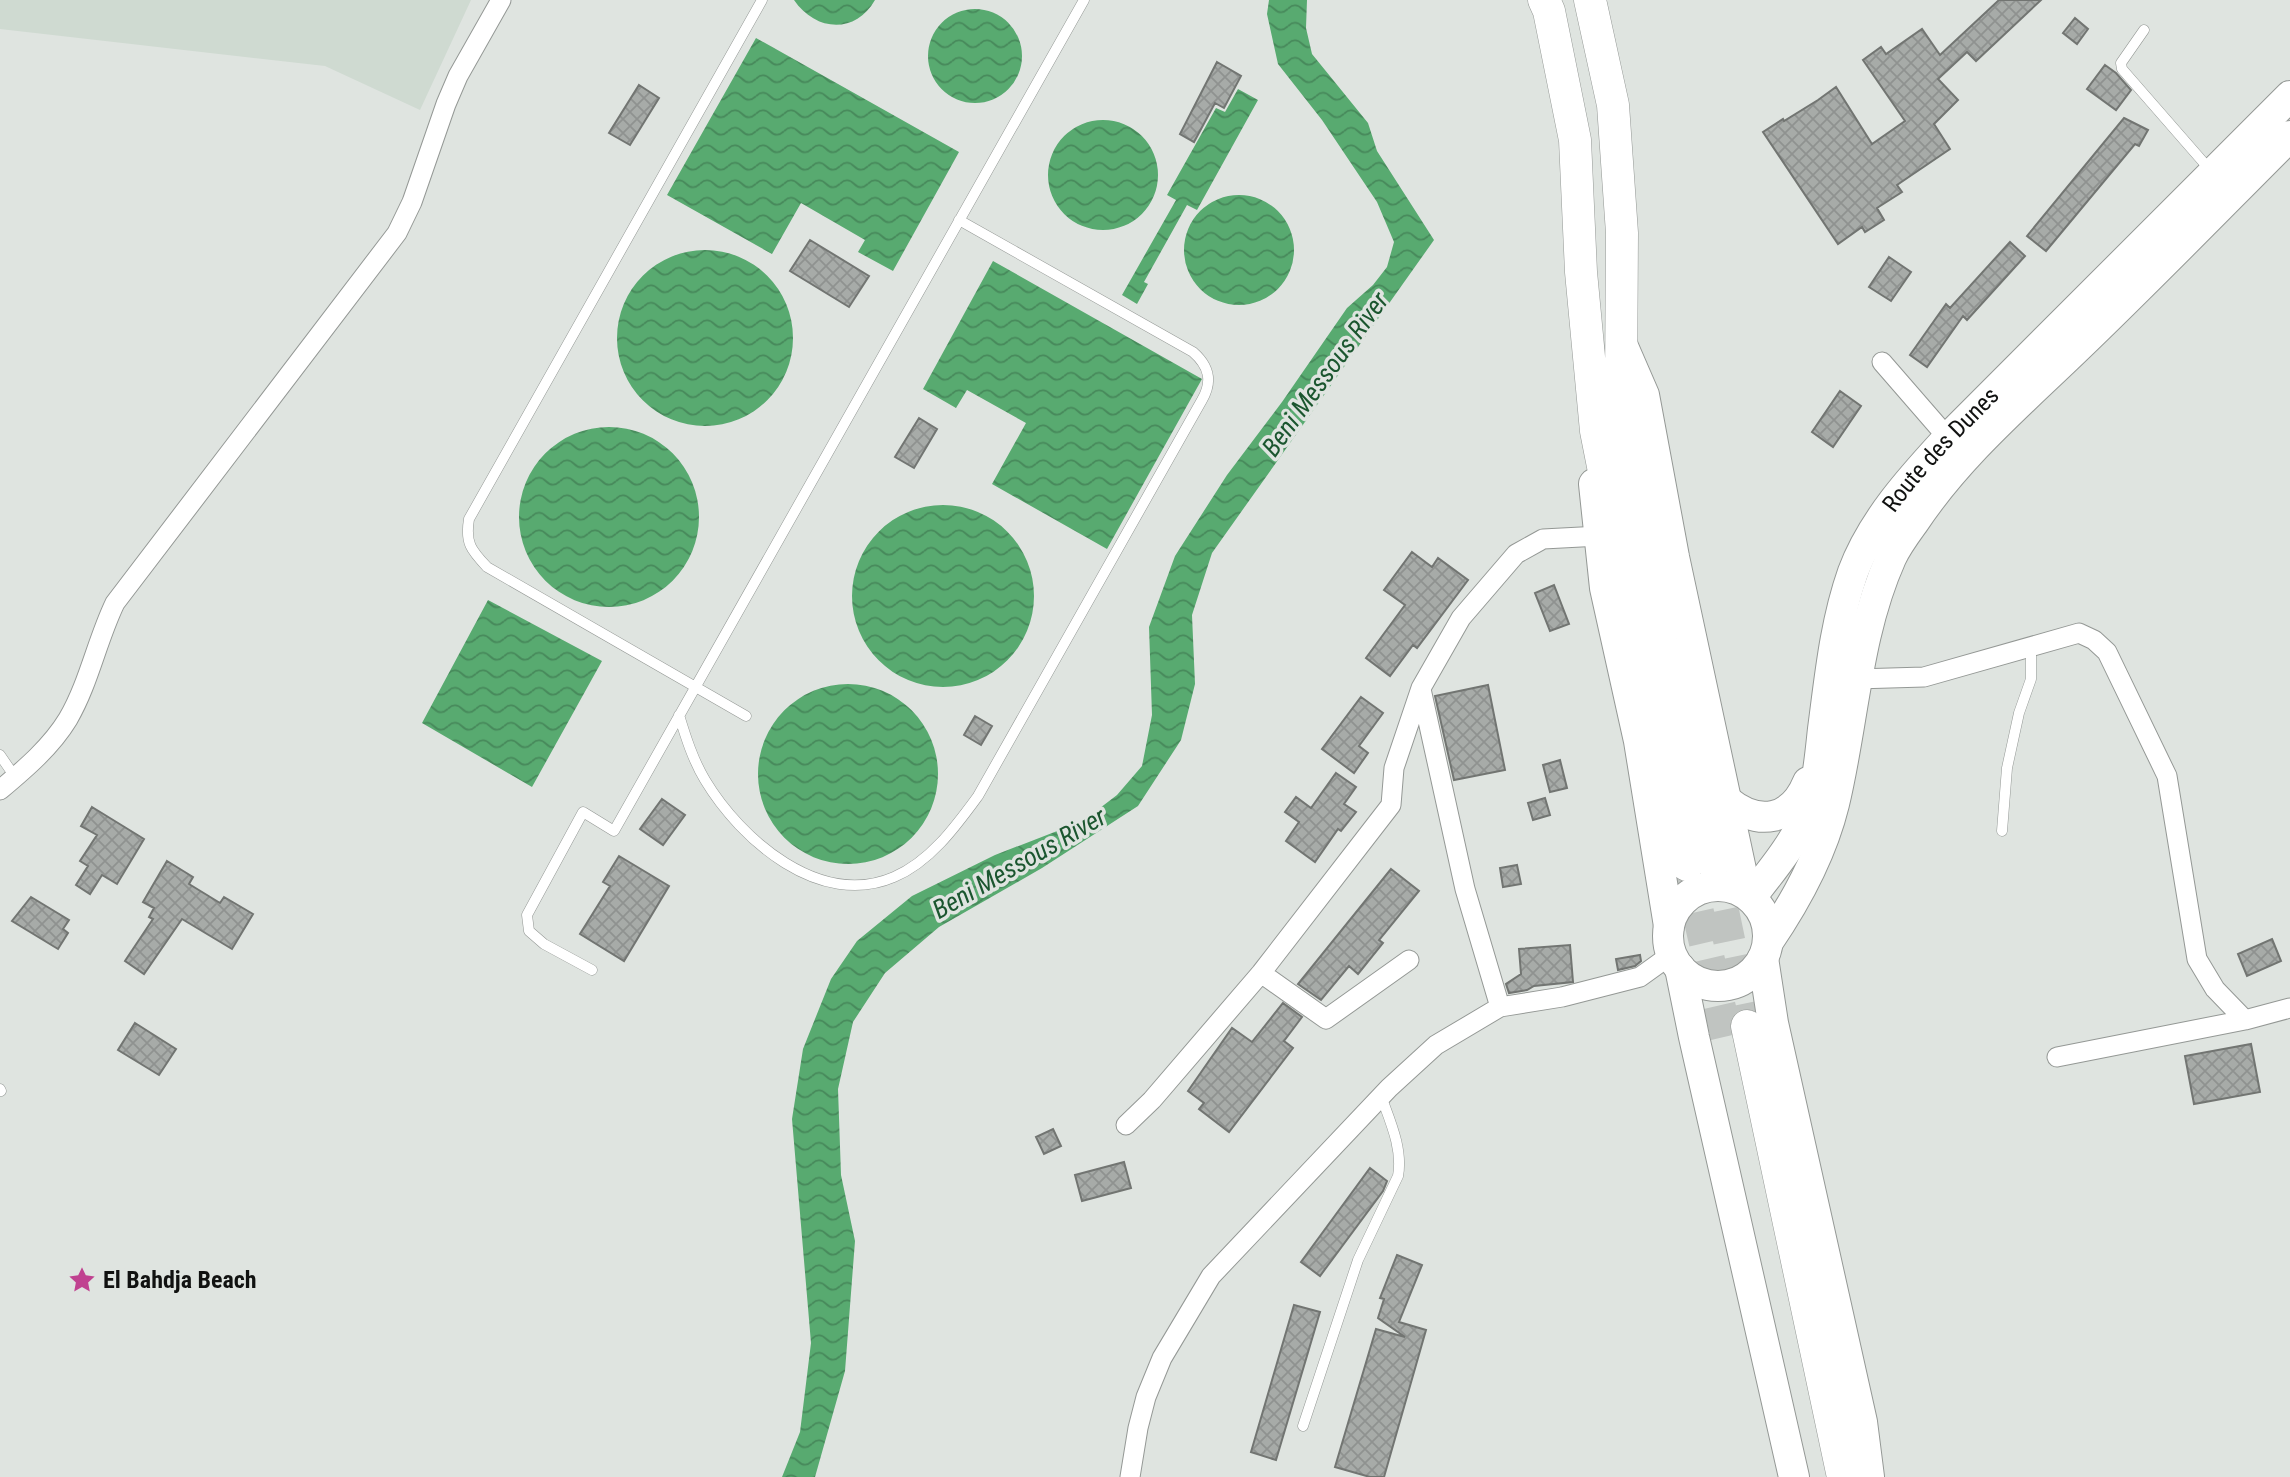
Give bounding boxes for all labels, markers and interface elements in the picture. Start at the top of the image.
water label: Beni Messous River [1256,285,1395,462]
street label: Route des Dunes [1877,381,2005,517]
water label: Beni Messous River [927,801,1112,925]
place icon: El Bahdja Beach [67,1265,97,1295]
place label: El Bahdja Beach [103,1266,257,1294]

